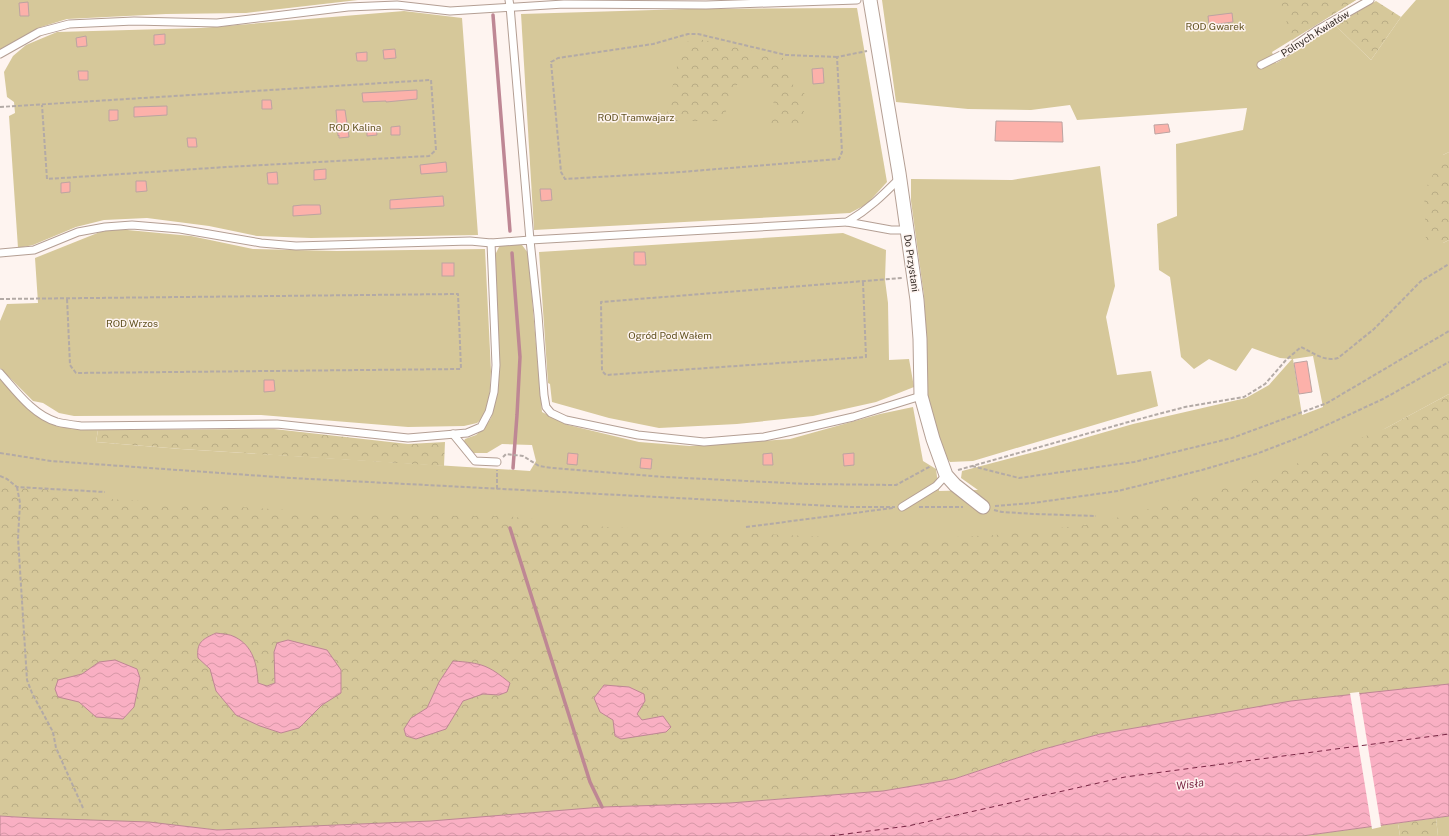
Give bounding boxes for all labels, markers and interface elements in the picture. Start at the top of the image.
street label: Polnych Kwiatów [1279,7,1352,59]
park label: ROD Gwarek [1185,20,1245,32]
park label: ROD Tramwajarz [598,111,675,123]
park label: ROD Kalina [329,121,381,133]
street label: Do Przystani [902,234,922,292]
park label: ROD Wrzos [106,317,158,329]
park label: Ogród Pod Wałem [628,329,712,341]
water label: Wisła [1175,776,1205,792]

